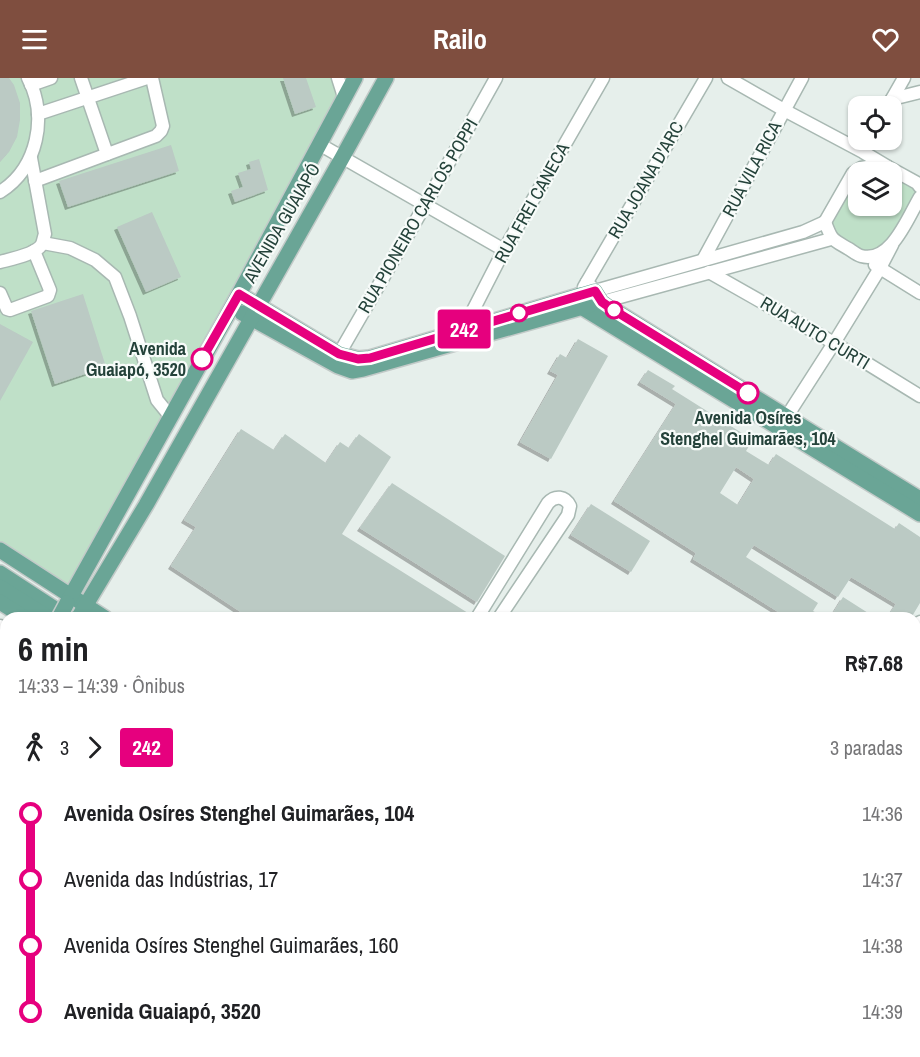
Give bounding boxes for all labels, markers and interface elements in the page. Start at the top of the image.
text: Railo [433,21,487,57]
icon: menu [18,23,51,56]
icon: heart [869,23,902,56]
map controls [848,96,902,216]
button: locate [848,96,902,150]
street label: RUA PIONEIRO CARLOS POPPI [352,114,484,318]
street label: RUA VILA RICA [716,116,787,221]
street label: RUA JOANA D'ARC [602,117,689,243]
street label: RUA FREI CANECA [488,138,575,267]
street label: AVENIDA GUAIAPÓ [237,158,326,288]
button: layers [848,162,902,216]
street label: RUA AUTO CURTI [756,290,875,375]
unlabelled marker [605,301,623,319]
unlabelled marker [510,304,528,322]
line badge: 242 [430,310,498,348]
text: 242 [450,315,478,344]
place label: Avenida Guaiapó, 3520 [86,336,187,382]
marker: Avenida Guaiapó, 3520 [191,348,213,370]
marker: Avenida Osíres Stenghel Guimarães, 104 [737,382,759,404]
place label: Avenida Osíres Stenghel Guimarães, 104 [660,405,837,451]
text: 6 min [18,627,89,671]
text: R$7.68 [845,648,903,678]
text: 14:33 – 14:39 · Ônibus [18,672,185,699]
icon: walk [18,731,51,764]
icon: forward [78,731,111,764]
text: 242 [132,733,161,762]
text: 3 [60,734,69,761]
text: 3 paradas [830,734,903,761]
text: Avenida Osíres Stenghel Guimarães, 104 [64,798,414,828]
text: 14:36 [862,800,903,827]
text: Avenida das Indústrias, 17 [64,864,278,894]
text: 14:37 [862,866,903,893]
text: Avenida Osíres Stenghel Guimarães, 160 [64,930,399,960]
text: 14:38 [862,932,903,959]
text: Avenida Guaiapó, 3520 [64,996,261,1026]
text: 14:39 [862,998,903,1025]

